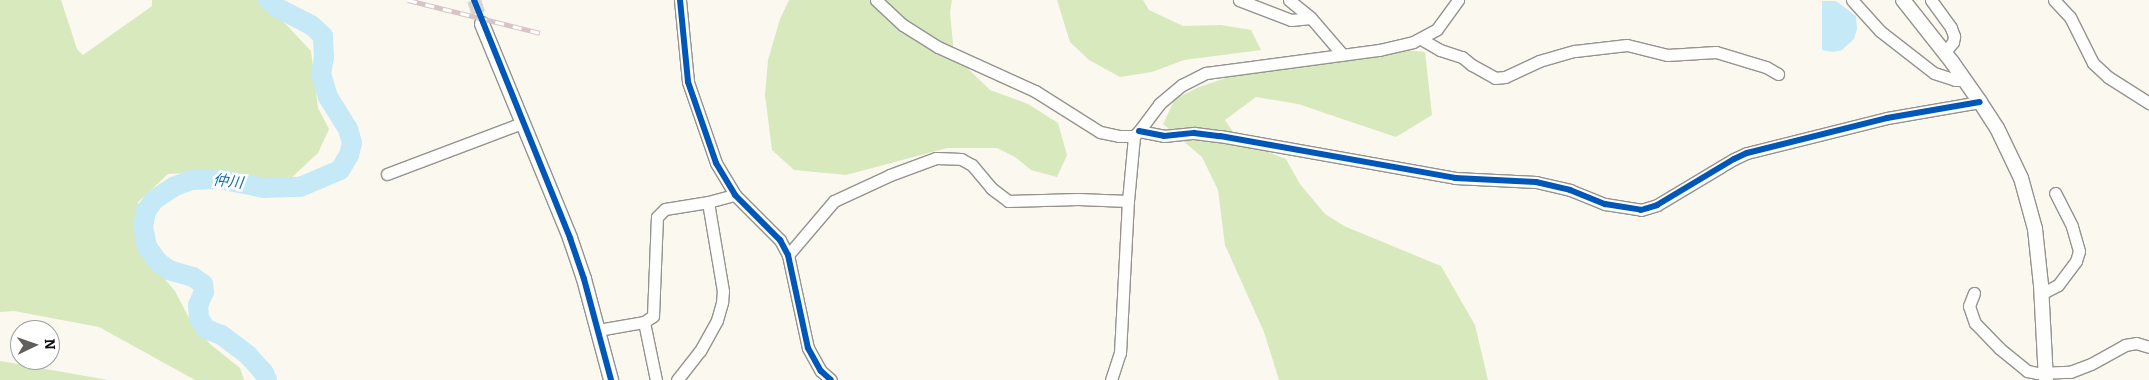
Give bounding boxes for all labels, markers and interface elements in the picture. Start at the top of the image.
water label: 仲川 [212,171,244,193]
north arrow [10,320,60,370]
text: N [41,338,58,350]

